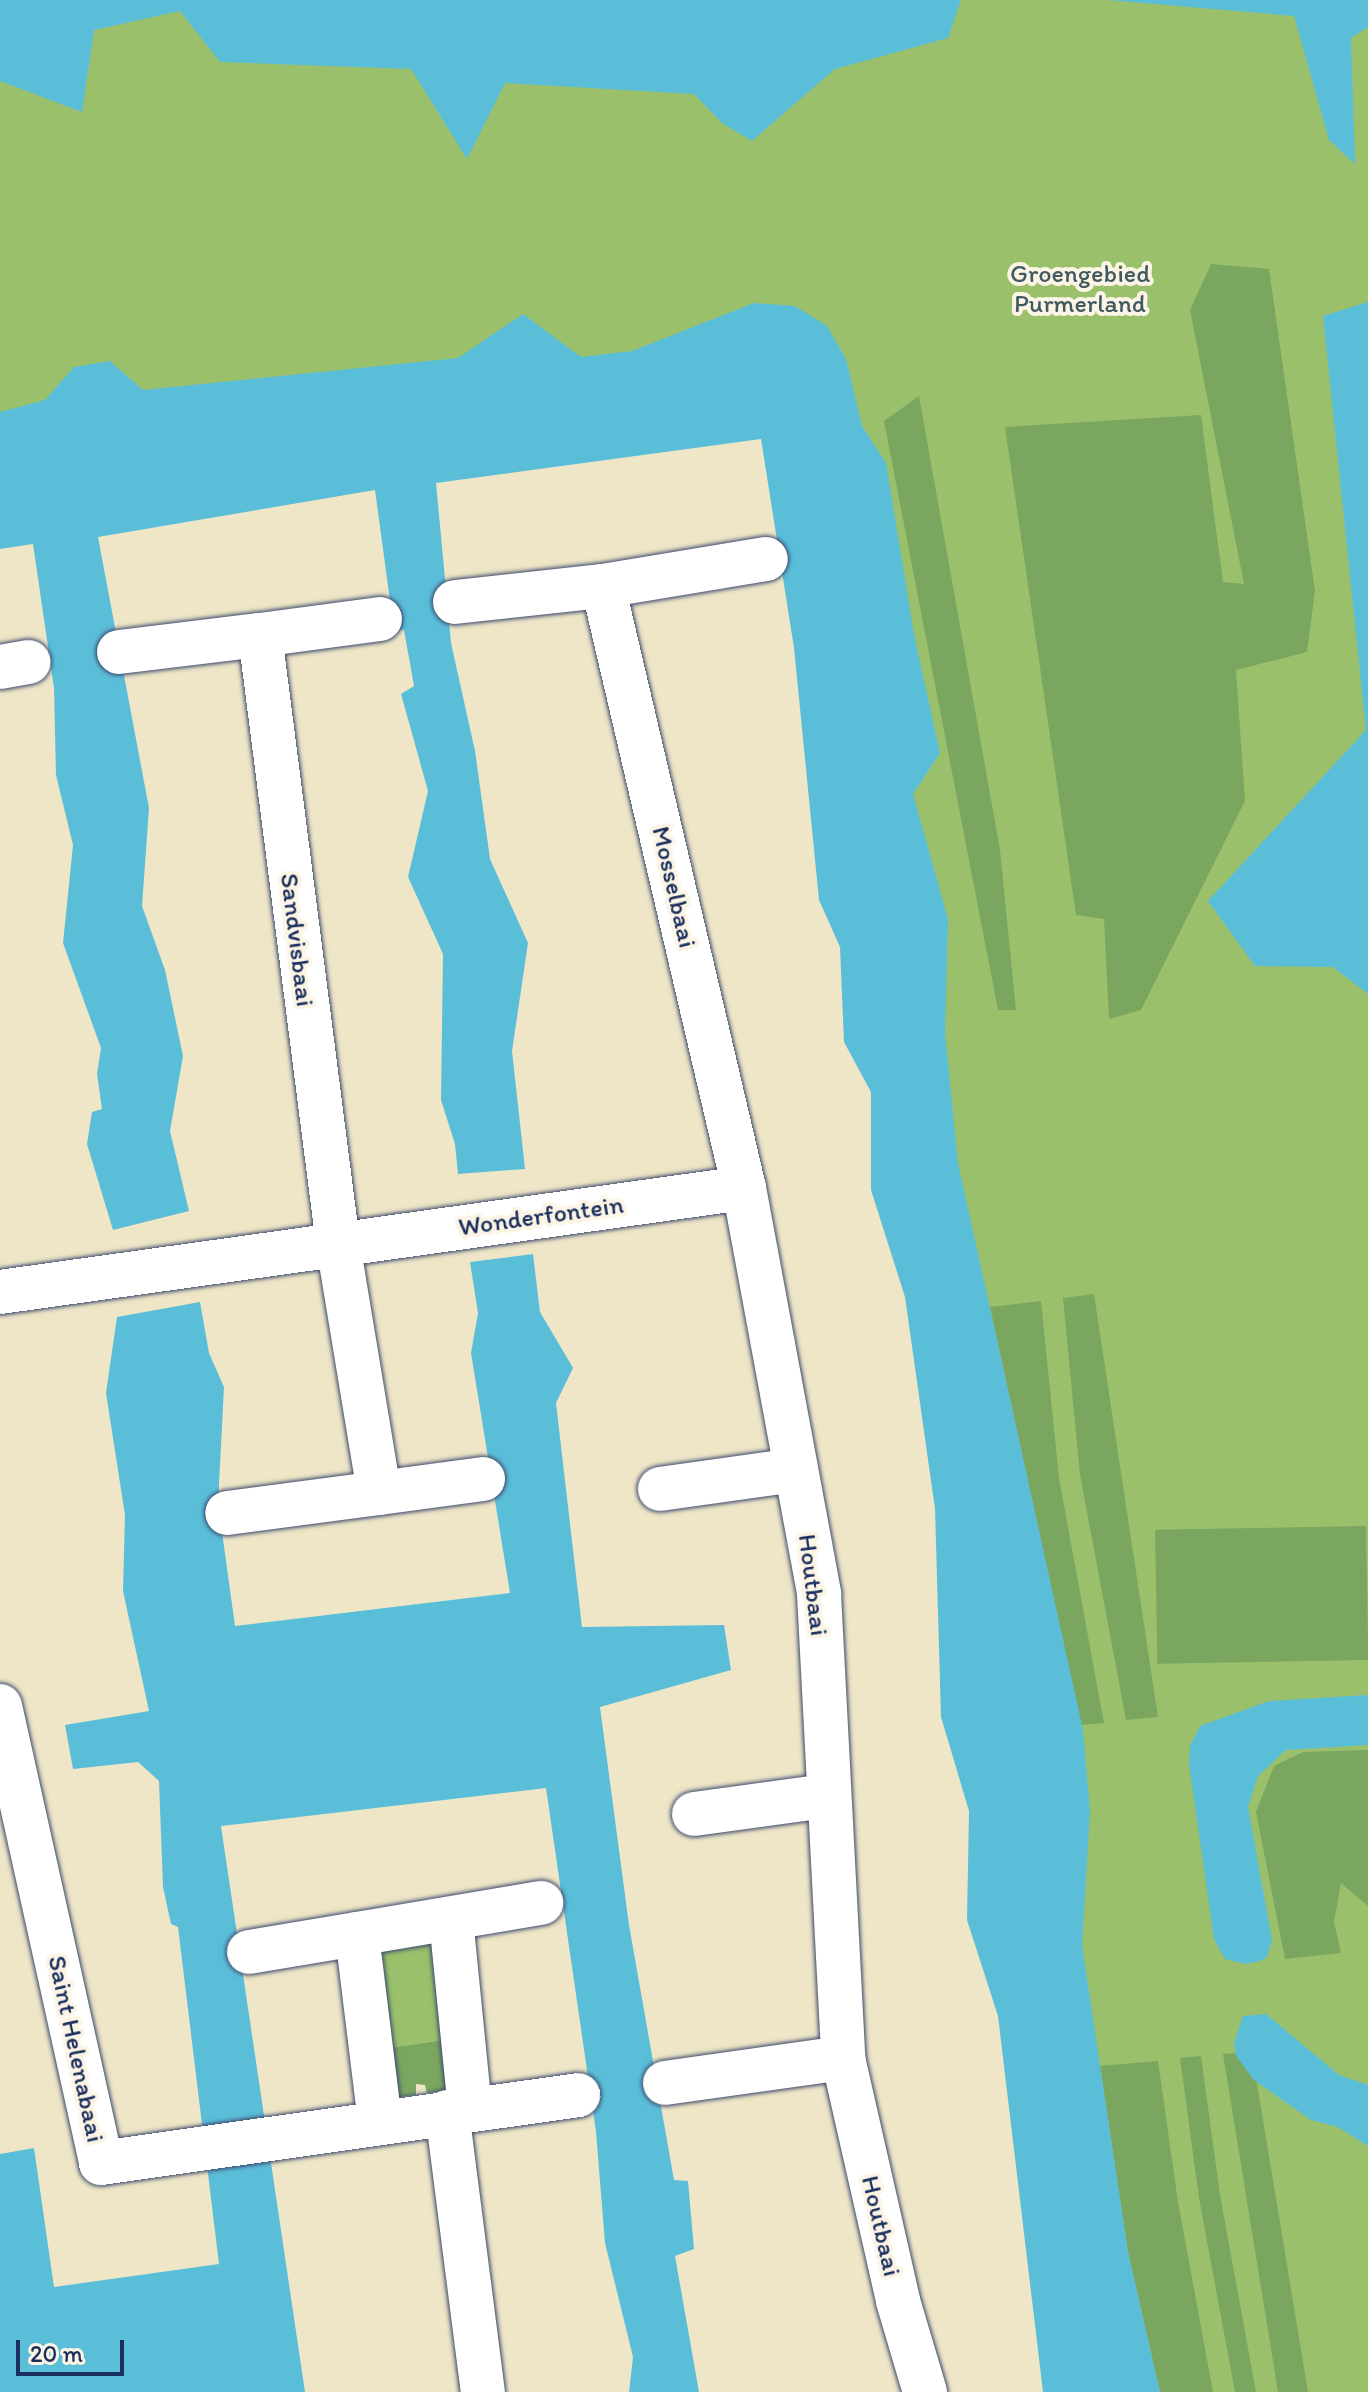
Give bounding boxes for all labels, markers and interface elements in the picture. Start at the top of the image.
park label: Groengebied Purmerland [1010,258,1150,320]
street label: Mosselbaai [645,823,703,951]
street label: Sandvisbaai [273,871,321,1009]
street label: Wonderfontein [456,1189,626,1243]
street label: Houtbaai [791,1532,835,1638]
street label: Saint Helenabaai [41,1953,111,2145]
street label: Houtbaai [854,2173,908,2279]
scale bar [20,2324,128,2374]
text: 20 m [30,2339,83,2368]

